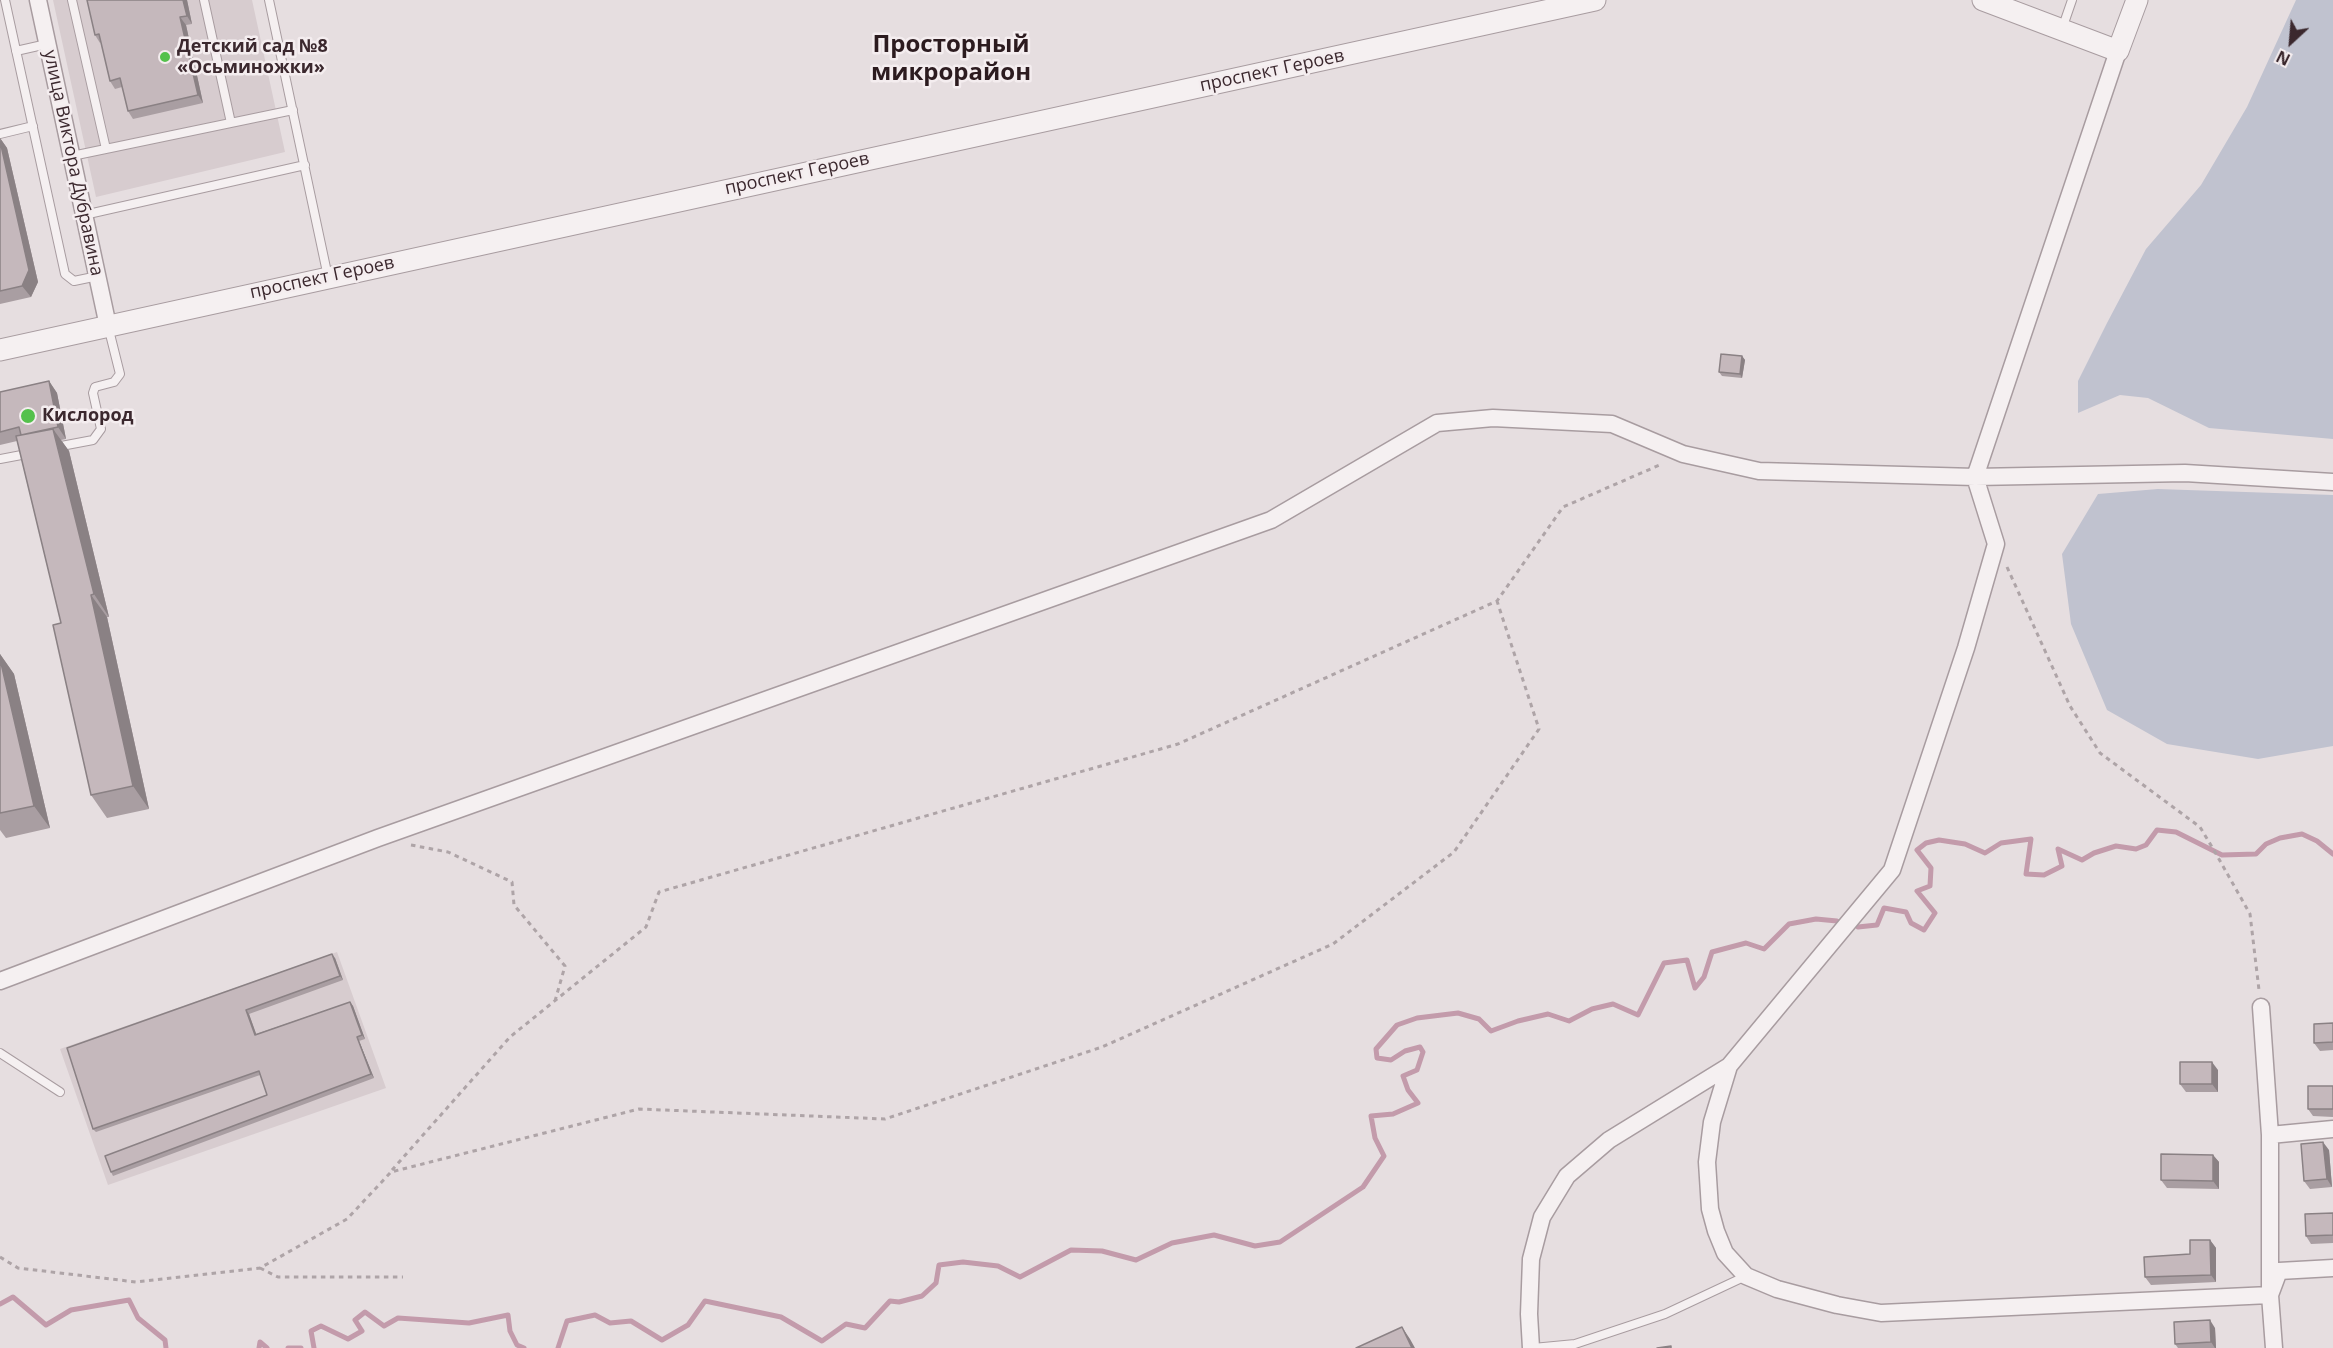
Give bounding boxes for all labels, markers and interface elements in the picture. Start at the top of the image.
north arrow [2261,12,2321,72]
district label: Просторный микрорайон [871,31,1031,87]
place label: Детский сад №8 «Осьминожки» [177,36,328,78]
street label: проспект Героев [1198,45,1346,97]
text: N [2272,45,2294,71]
street label: улица Виктора Дубравина [38,48,108,278]
marker: Детский сад №8 «Осьминожки» [158,50,172,64]
street label: проспект Героев [723,148,871,200]
street label: проспект Героев [248,252,396,304]
place label: Кислород [42,405,134,427]
marker: Кислород [19,407,37,425]

